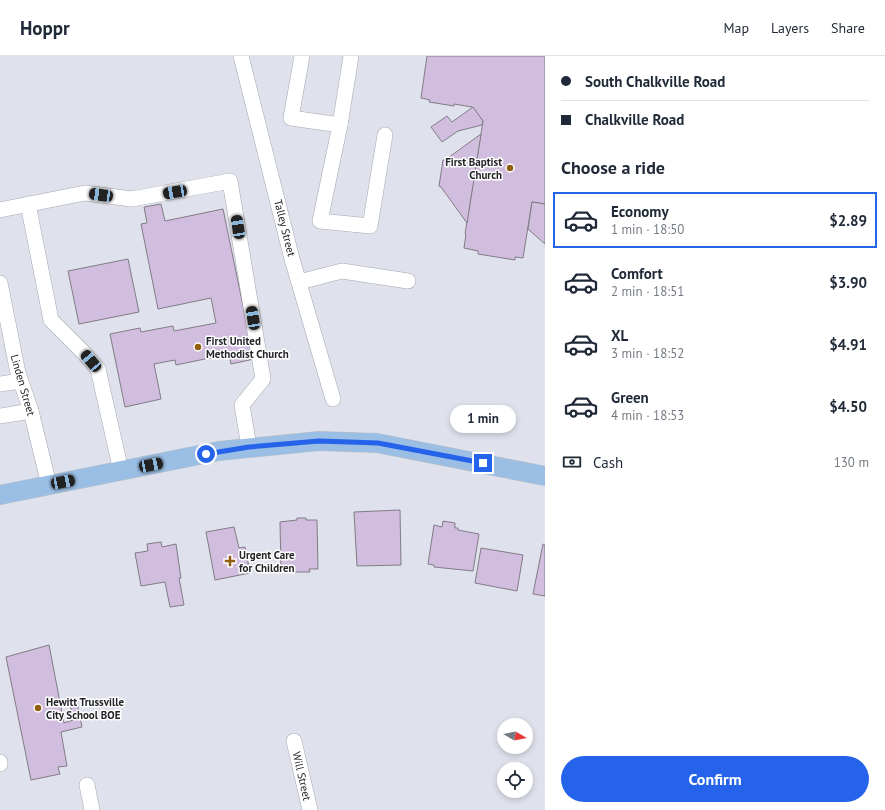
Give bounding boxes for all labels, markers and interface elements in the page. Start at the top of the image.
text: Hoppr [20,16,70,40]
text: Map [723,19,749,37]
text: Layers [771,19,809,37]
text: Share [831,19,865,37]
text: South Chalkville Road [585,72,725,91]
text: Chalkville Road [585,110,684,129]
place label: First Baptist Church [445,155,502,182]
text: Choose a ride [561,156,665,179]
marker: First Baptist Church [505,163,515,173]
car [162,184,188,200]
car [88,187,114,203]
street label: Talley Street [271,198,299,258]
icon: car [563,202,599,238]
text: Economy [611,202,669,221]
text: $2.89 [829,211,867,230]
car [230,214,246,240]
text: 1 min · 18:50 [611,221,684,238]
icon: car [563,264,599,300]
text: Comfort [611,264,663,283]
text: $3.90 [829,273,867,292]
text: 2 min · 18:51 [611,283,684,300]
car [245,305,261,331]
icon: car [563,326,599,362]
text: XL [611,326,628,345]
place label: First United Methodist Church [206,334,289,361]
text: $4.91 [829,335,867,354]
marker: First United Methodist Church [193,342,203,352]
text: 3 min · 18:52 [611,345,684,362]
car [79,348,103,374]
street label: Linden Street [8,353,39,418]
icon: car [563,388,599,424]
text: Green [611,388,649,407]
text: $4.50 [829,397,867,416]
callout: 1 min [450,405,516,433]
text: 4 min · 18:53 [611,407,684,424]
text: 1 min [467,410,499,427]
route start [197,445,215,463]
icon: cash [561,451,583,473]
text: Cash [593,453,623,472]
route end [474,454,492,472]
text: 130 m [834,454,869,471]
car [138,457,164,473]
car [50,474,76,490]
place label: Urgent Care for Children [239,548,295,575]
marker: Urgent Care for Children [224,555,236,567]
place label: Hewitt Trussville City School BOE [46,695,124,722]
marker: Hewitt Trussville City School BOE [33,703,43,713]
north arrow [497,718,533,754]
map controls [497,718,533,798]
street label: Will Street [290,750,314,802]
button: Confirm [561,756,869,802]
button: locate [497,762,533,798]

